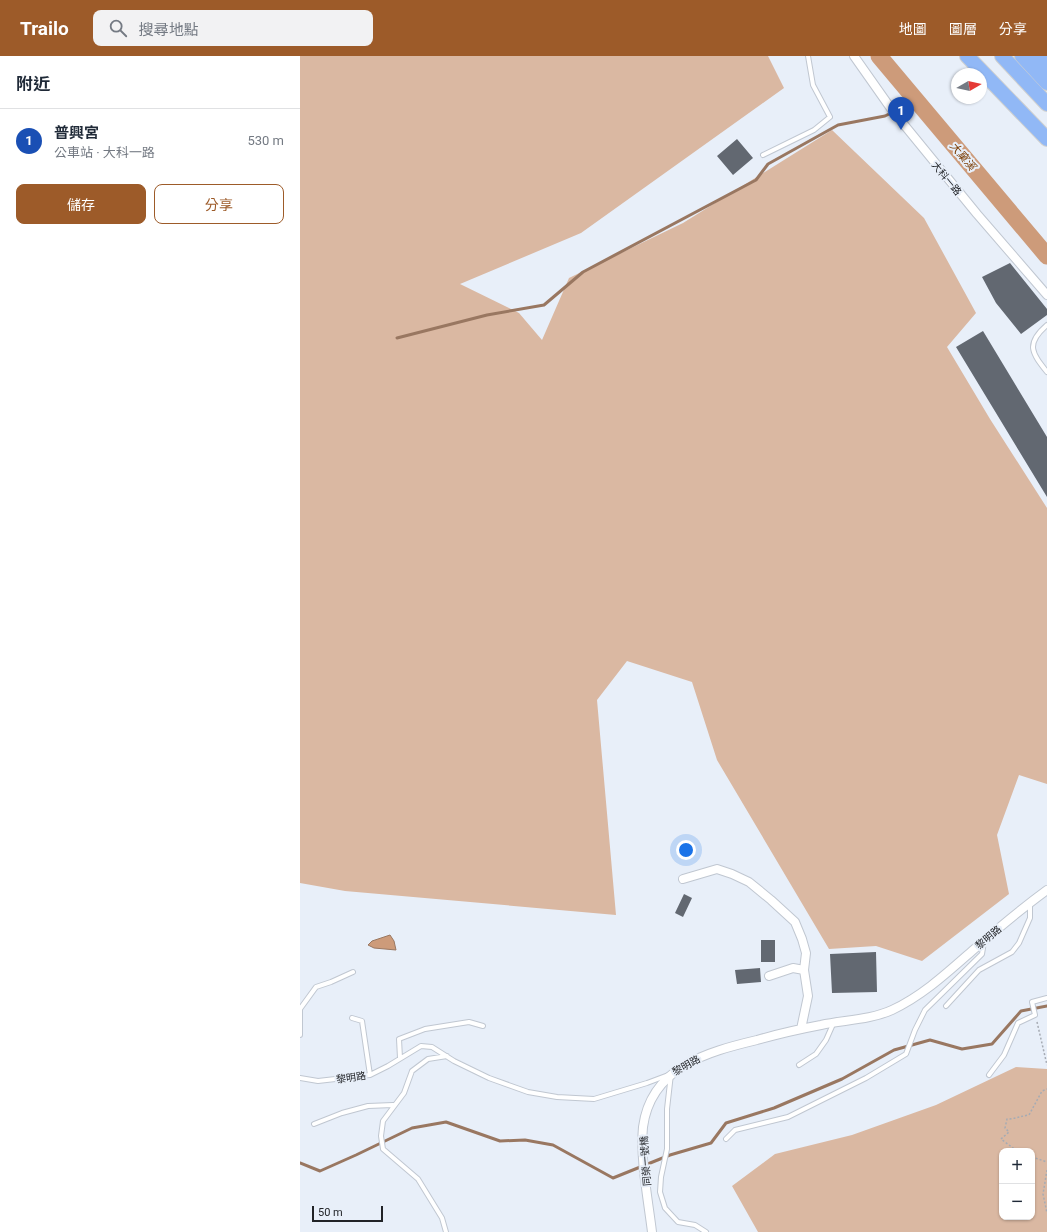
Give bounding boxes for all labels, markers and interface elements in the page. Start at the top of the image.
search box [93,10,373,46]
text: Trailo [20,17,69,40]
icon: search [107,17,129,39]
text: 搜尋地點 [139,21,199,39]
text: 地圖 [899,21,927,37]
text: 圖層 [949,21,977,37]
text: 分享 [999,21,1027,37]
north arrow [951,68,987,104]
text: 附近 [16,74,50,94]
pin: 1 [888,97,914,130]
text: 普興宮 [54,124,99,142]
text: 1 [25,133,33,148]
text: 530 m [247,133,284,148]
water label: 大窠溪 [947,140,979,175]
text: 公車站 · 大科一路 [54,145,155,160]
street label: 大科一路 [930,159,963,197]
button: 儲存 [16,184,146,224]
button: 分享 [154,184,284,224]
your location [676,840,696,860]
street label: 黎明路 [973,924,1003,951]
street label: 黎明路 [670,1053,702,1078]
street label: 黎明路 [335,1070,367,1085]
street label: 同榮一號橋 [638,1136,653,1186]
map controls [999,1148,1035,1220]
button: + [999,1148,1035,1184]
button: − [999,1184,1035,1220]
scale bar [312,1204,383,1223]
text: 50 m [318,1206,343,1219]

